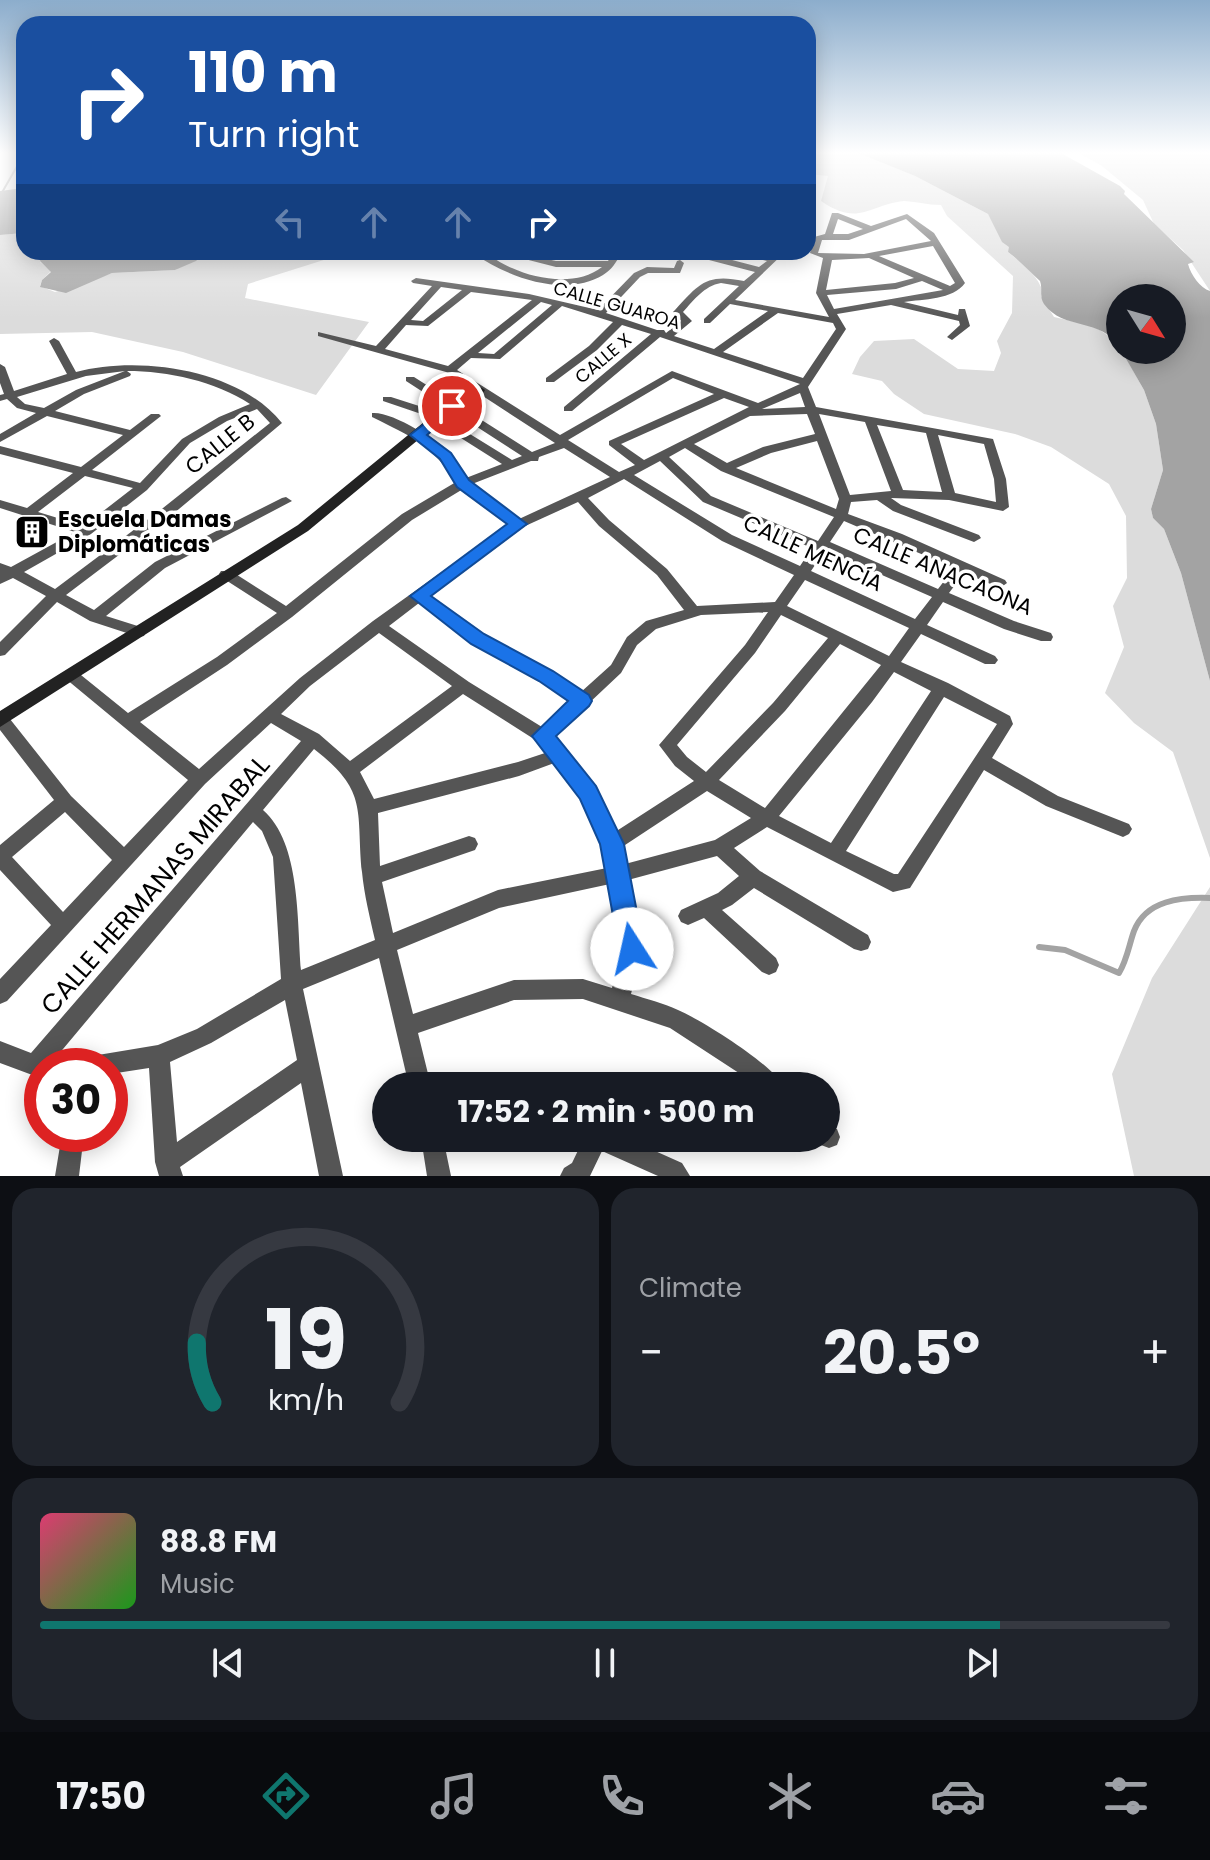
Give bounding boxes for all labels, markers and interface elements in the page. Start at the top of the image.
text: 110 m [188,33,338,112]
icon: right [56,48,160,152]
text: Turn right [188,109,359,160]
icon: left [268,200,312,244]
icon: ahead [352,200,396,244]
icon: ahead [436,200,480,244]
icon: right [520,200,564,244]
street label: CALLE GUAROA [551,275,683,335]
north arrow [1106,284,1186,364]
map controls [1106,284,1186,364]
street label: CALLE X [569,327,637,389]
pin [418,372,486,440]
icon: arrive [430,384,474,428]
street label: CALLE B [179,406,261,482]
place label: Escuela Damas Diplomáticas [58,504,231,560]
street label: CALLE MENCÍA [738,507,888,599]
building icon: Escuela Damas Diplomáticas [13,513,51,551]
street label: CALLE ANACAONA [848,519,1038,623]
street label: CALLE HERMANAS MIRABAL [32,748,278,1022]
position arrow [590,907,674,991]
speed limit sign: 30 [24,1048,128,1152]
text: 17:52 · 2 min · 500 m [458,1090,754,1133]
text: Climate [639,1270,742,1306]
text: 19 [264,1282,347,1398]
text: 20.5° [823,1311,980,1395]
text: − [639,1322,663,1383]
text: + [1140,1322,1170,1383]
text: km/h [267,1380,344,1420]
text: 88.8 FM [160,1520,277,1563]
text: Music [160,1566,235,1602]
icon: previous [206,1641,250,1685]
icon: pause [583,1641,627,1685]
icon: next [960,1641,1004,1685]
icon: directions [258,1768,314,1824]
icon: music [426,1768,482,1824]
icon: phone [594,1768,650,1824]
icon: climate [762,1768,818,1824]
icon: car [930,1768,986,1824]
icon: filters [1098,1768,1154,1824]
text: 17:50 [56,1771,146,1822]

